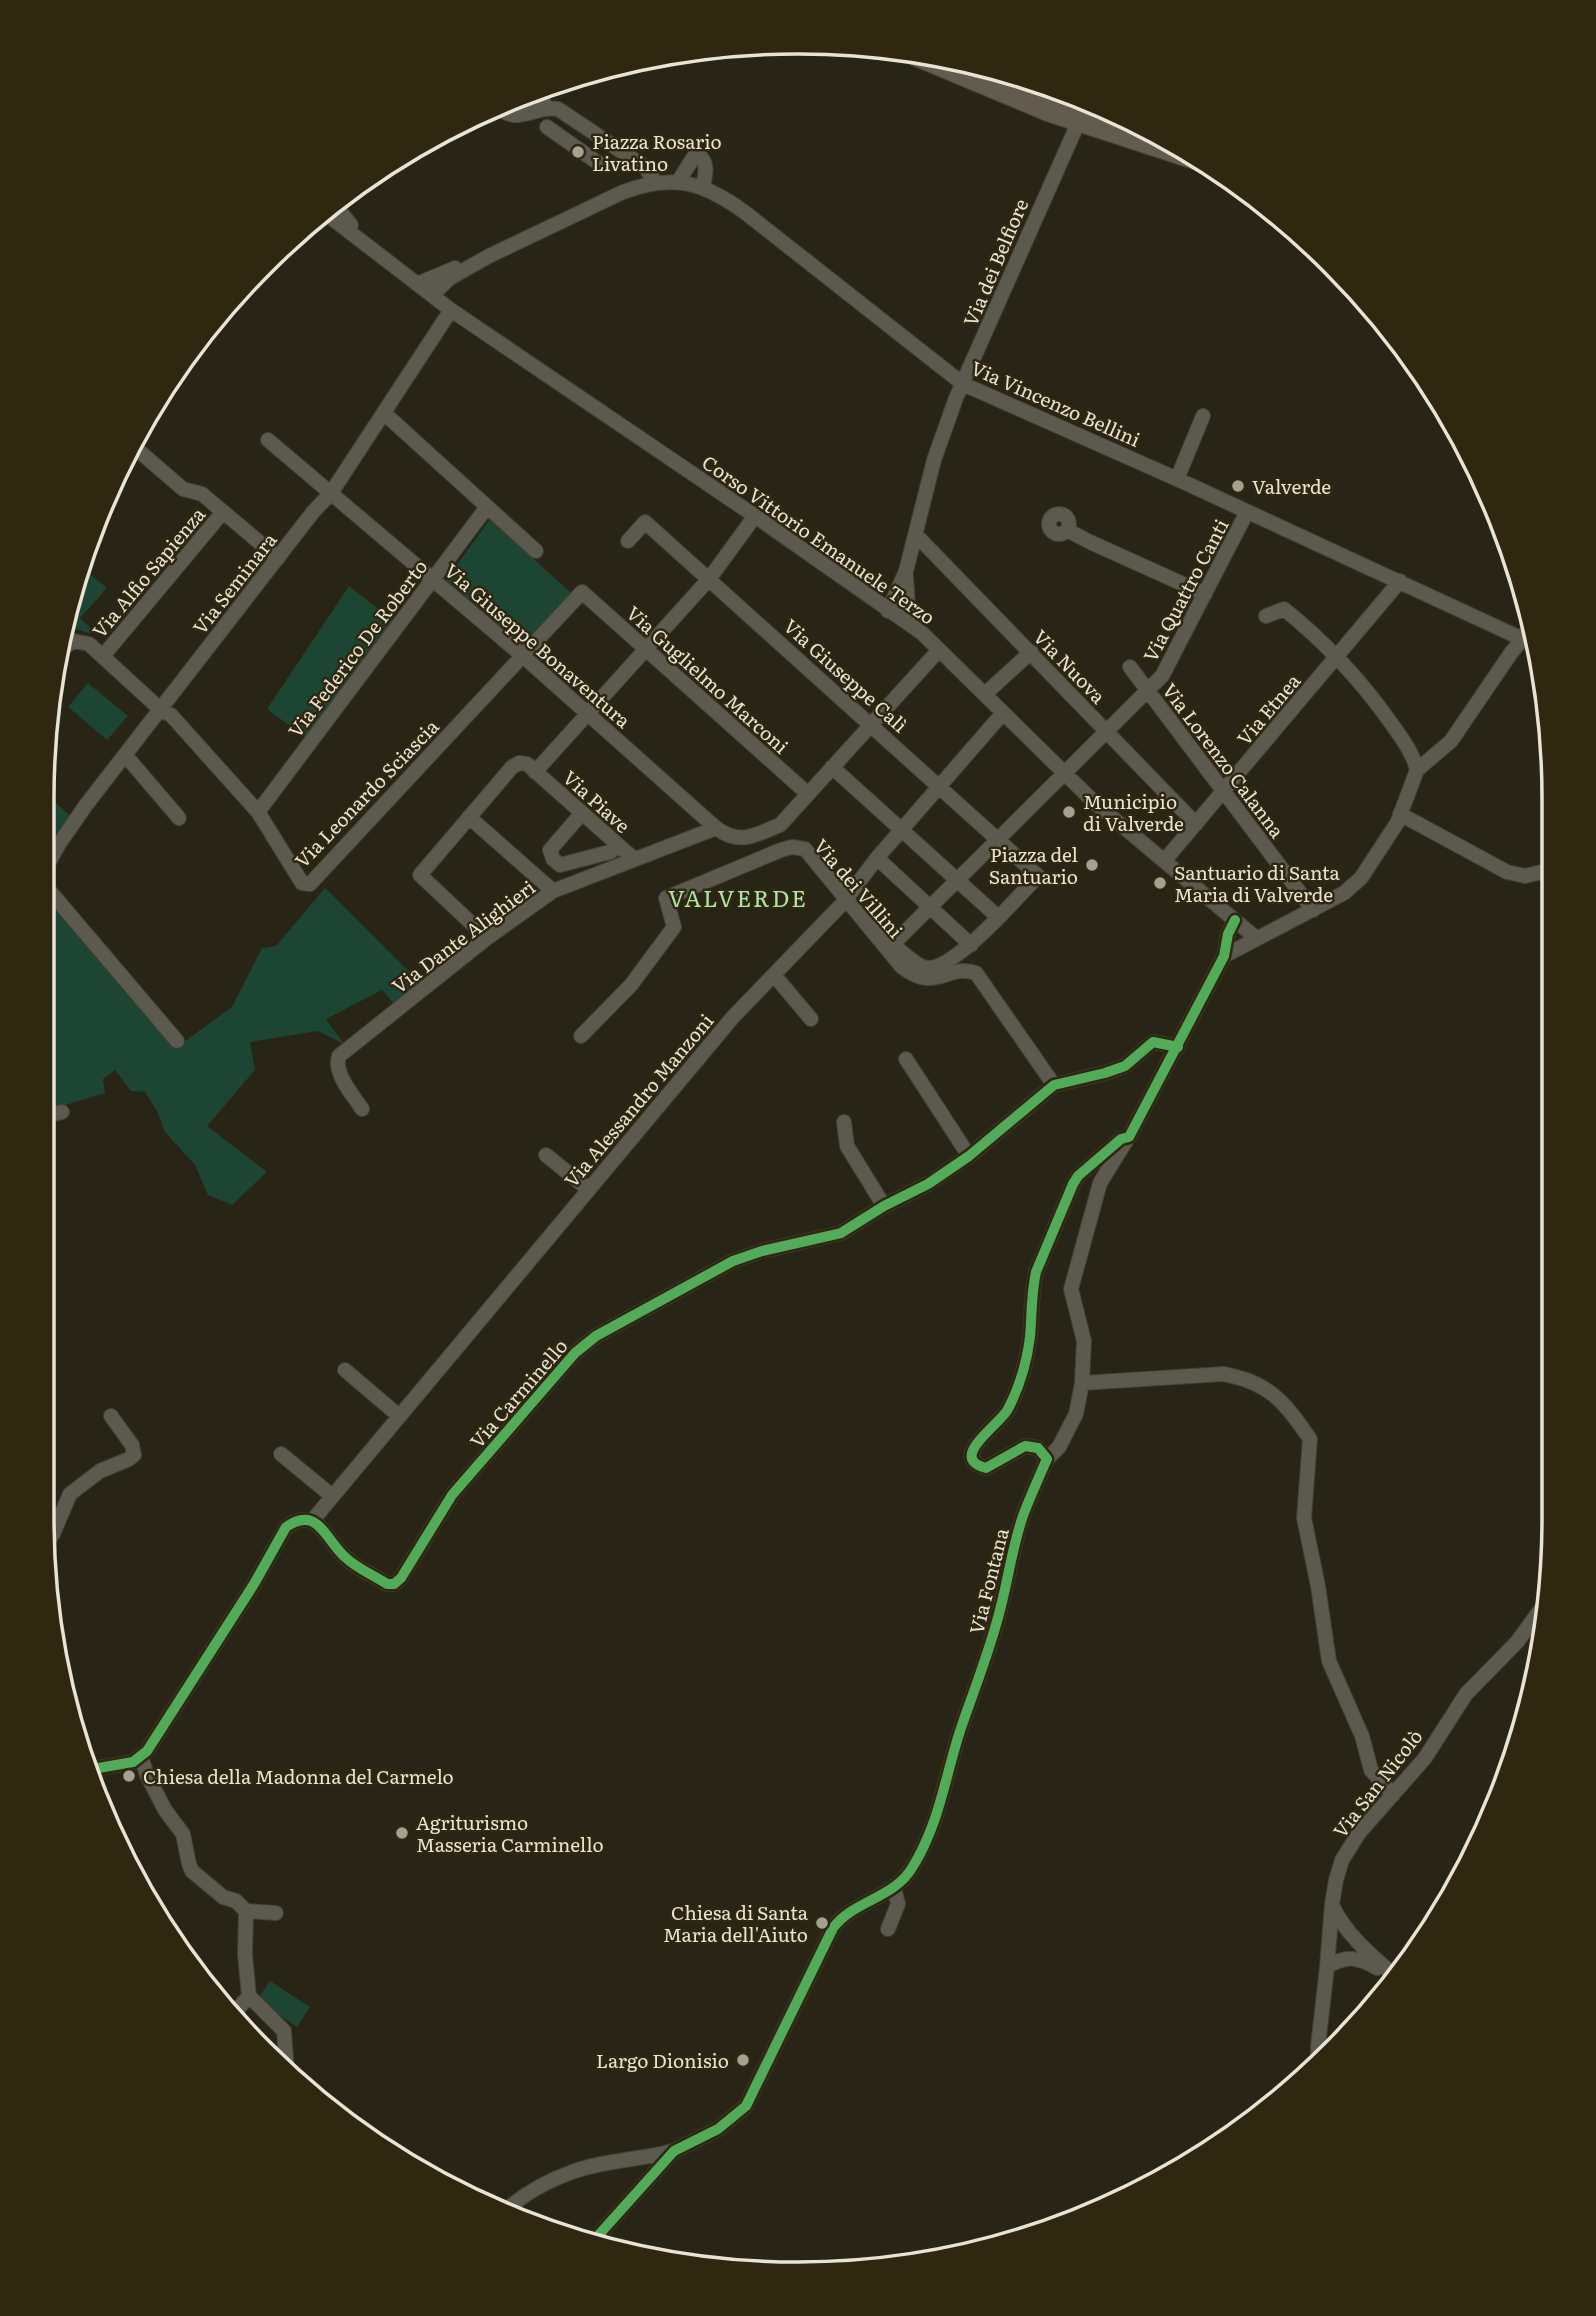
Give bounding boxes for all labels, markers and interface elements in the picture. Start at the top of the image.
place label: Piazza Rosario Livatino [592,127,722,177]
marker: Piazza Rosario Livatino [570,144,586,160]
street label: Via dei Belfiore [956,194,1034,330]
street label: Via Vincenzo Bellini [967,353,1145,453]
street label: Corso Vittorio Emanuele Terzo [697,448,941,630]
place label: Valverde [1252,472,1331,500]
marker: Valverde [1230,478,1246,494]
street label: Via Alfio Sapienza [85,500,211,643]
street label: Via Quattro Canti [1136,514,1234,666]
street label: Via Seminara [185,526,283,640]
street label: Via Federico De Roberto [281,553,433,743]
street label: Via Giuseppe Bonaventura [439,556,638,734]
street label: Via Guglielmo Marconi [621,599,795,759]
street label: Via Giuseppe Calì [778,612,914,738]
street label: Via Nuova [1028,623,1113,710]
street label: Via Etnea [1230,667,1307,751]
street label: Via Lorenzo Calanna [1156,677,1292,844]
street label: Via Leonardo Sciascia [288,712,445,873]
street label: Via Piave [557,763,637,839]
place label: Municipio di Valverde [1083,787,1184,837]
marker: Municipio di Valverde [1061,804,1077,820]
street label: Via dei Villini [808,832,910,944]
place label: Piazza del Santuario [989,840,1078,890]
marker: Piazza del Santuario [1084,857,1100,873]
place label: Santuario di Santa Maria di Valverde [1174,858,1341,908]
street label: Via Dante Alighieri [386,873,540,999]
marker: Santuario di Santa Maria di Valverde [1152,875,1168,891]
district label: VALVERDE [668,880,808,914]
street label: Via Alessandro Manzoni [557,1007,719,1193]
street label: Via Carminello [463,1332,573,1454]
street label: Via Fontana [961,1524,1015,1637]
street label: Via San Nicolò [1326,1723,1428,1843]
place label: Chiesa della Madonna del Carmelo [143,1762,454,1790]
marker: Chiesa della Madonna del Carmelo [121,1768,137,1784]
place label: Agriturismo Masseria Carminello [416,1808,604,1858]
marker: Agriturismo Masseria Carminello [394,1825,410,1841]
place label: Chiesa di Santa Maria dell'Aiuto [663,1898,809,1948]
marker: Chiesa di Santa Maria dell'Aiuto [814,1915,830,1931]
place label: Largo Dionisio [596,2046,729,2074]
marker: Largo Dionisio [735,2052,751,2068]

